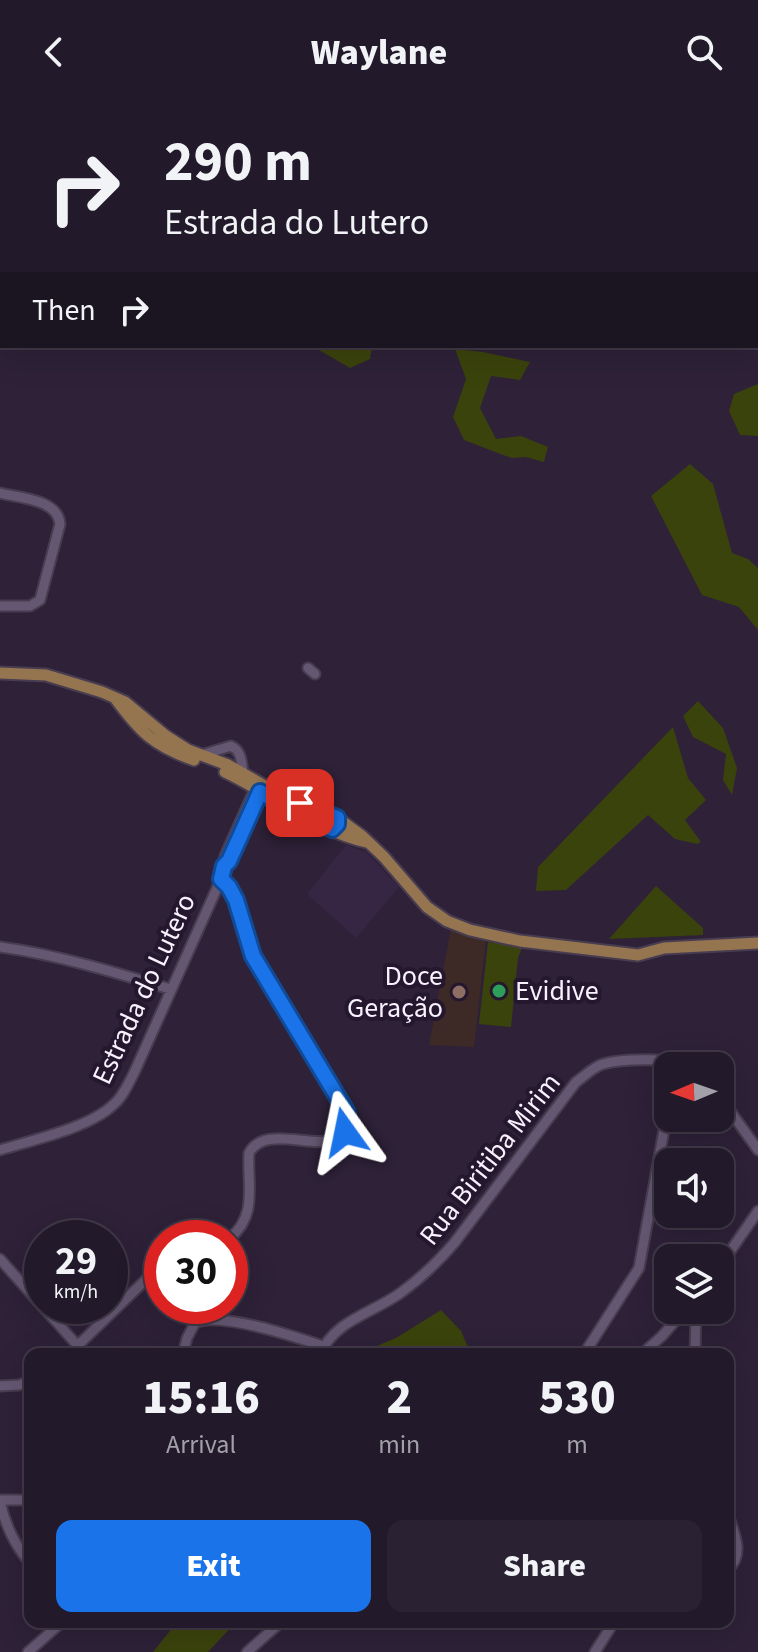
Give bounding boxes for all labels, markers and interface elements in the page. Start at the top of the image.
text: Waylane [311,27,447,78]
icon: back [32,30,76,74]
icon: search [682,30,726,74]
text: 290 m [164,123,312,202]
icon: right [32,136,136,240]
text: Estrada do Lutero [164,197,429,248]
icon: right [112,288,156,332]
text: Then [32,289,96,332]
pin [266,769,334,837]
icon: arrive [278,781,322,825]
street label: Estrada do Lutero [82,887,206,1091]
place label: Doce Geração [347,956,443,1028]
place label: Evidive [515,971,599,1011]
marker: Evidive [490,982,508,1000]
marker: Doce Geração [450,983,468,1001]
north arrow [654,1052,734,1132]
map controls [654,1052,734,1324]
street label: Rua Biritiba Mirim [410,1064,570,1254]
position arrow [303,1090,387,1174]
button: sound [654,1148,734,1228]
speed limit sign: 30 [144,1220,248,1324]
text: 29 [55,1233,97,1290]
button: layers [654,1244,734,1324]
text: km/h [54,1278,98,1306]
text: 15:16 [142,1364,260,1432]
text: 2 [386,1364,412,1432]
text: 530 [539,1364,616,1432]
text: Arrival [166,1426,236,1463]
text: min [378,1426,420,1463]
text: m [566,1426,588,1463]
button: Exit [56,1520,371,1612]
button: Share [387,1520,702,1612]

